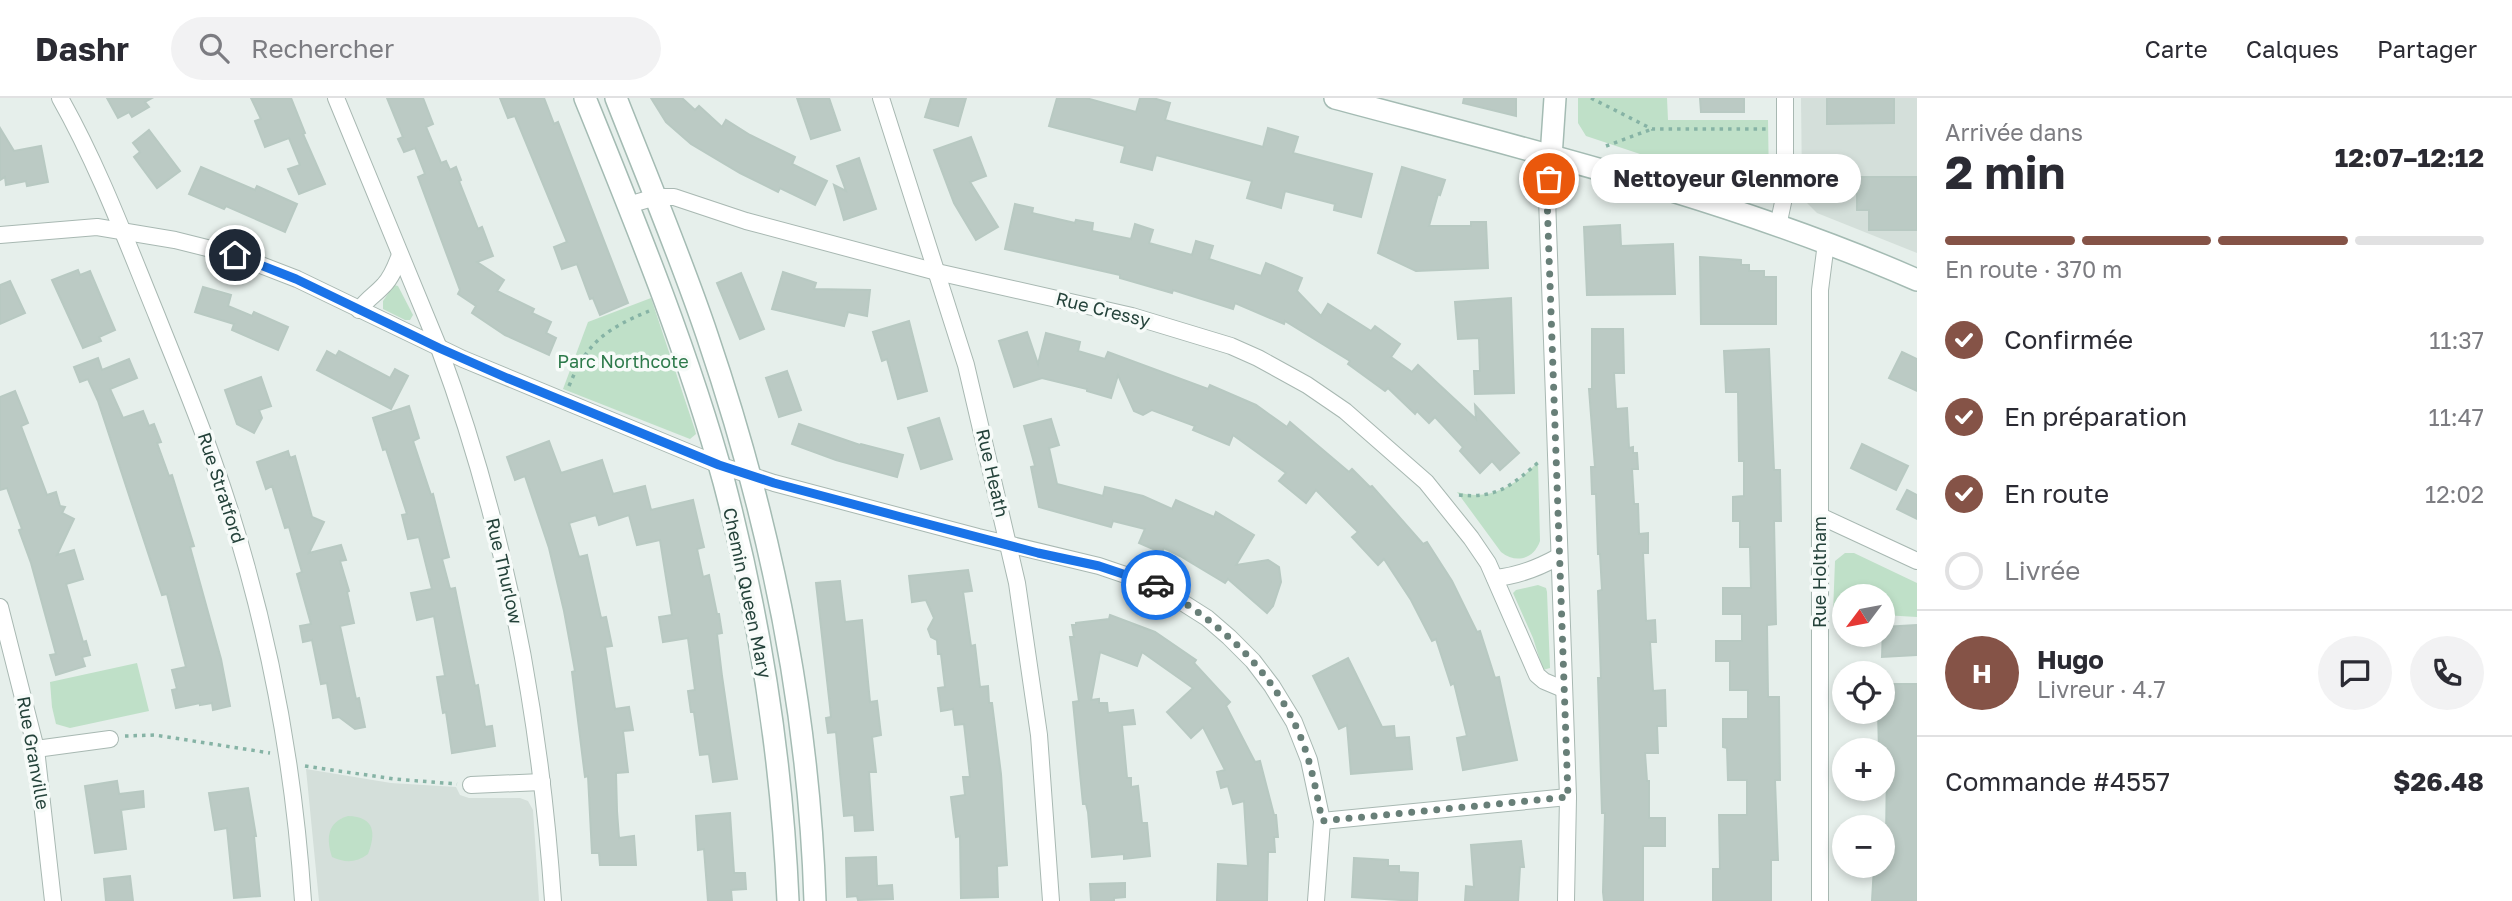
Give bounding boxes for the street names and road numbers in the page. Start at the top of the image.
street label: Rue Cressy [1054,287,1153,331]
street label: Rue Heath [972,426,1014,519]
street label: Rue Stratford [194,430,250,546]
street label: Chemin Queen Mary [719,505,777,680]
street label: Rue Thurlow [482,515,528,627]
street label: Rue Holtham [1808,516,1830,628]
street label: Rue Granville [13,694,55,811]

